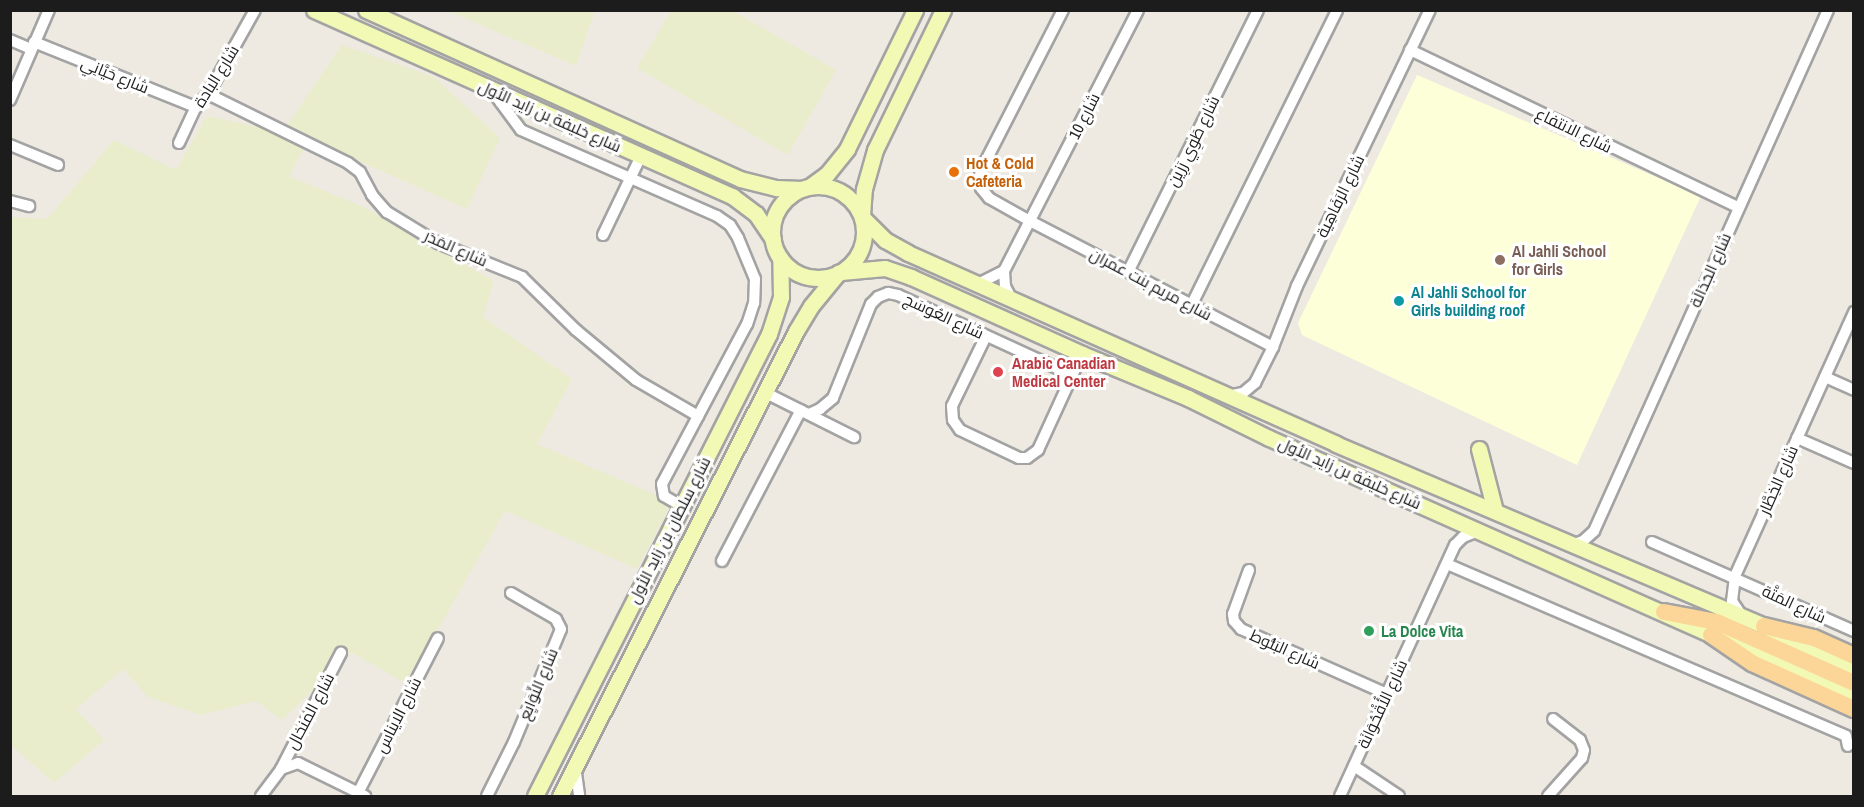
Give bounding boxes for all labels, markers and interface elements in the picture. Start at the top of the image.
street label: شارع البادة [189,41,243,111]
street label: شارع حَيَّانِي [78,53,152,97]
street label: شارع خليفة بن زايد الأول [476,76,624,156]
street label: شارع 10 [1064,90,1104,142]
street label: شارع طَوِي رَزِين [1163,92,1223,190]
street label: شارع الانتفاع [1533,103,1615,157]
street label: شارع الرَفَاهِية [1312,152,1368,240]
place label: Hot & Cold Cafeteria [966,153,1034,191]
marker: Hot & Cold Cafeteria [947,165,961,179]
street label: شارع المَدَر [422,226,490,270]
street label: شارع الجَدَالَة [1685,230,1735,310]
place label: Al Jahli School for Girls [1512,241,1606,279]
street label: شارع مريم بنت عمران [1087,244,1215,324]
marker: Al Jahli School for Girls [1493,253,1507,267]
place label: Al Jahli School for Girls building roof [1411,282,1526,320]
street label: شارع العُوسَج [901,289,987,343]
marker: Al Jahli School for Girls building roof [1392,294,1406,308]
place label: Arabic Canadian Medical Center [1012,353,1116,391]
marker: Arabic Canadian Medical Center [989,363,1007,381]
street label: شارع خليفة بن زايد الأول [1276,433,1424,513]
street label: شارع الخِطَّار [1754,442,1802,518]
street label: شارع سلطان بن زايد الأول [624,454,714,606]
street label: شارع المَتَّة [1759,581,1829,627]
place label: La Dolce Vita [1381,621,1463,641]
marker: La Dolce Vita [1362,624,1376,638]
street label: شارع البَلُّوط [1247,625,1323,673]
street label: شارع النِّوَايِع [514,645,562,723]
street label: شارع الأُقْحُوَانَة [1353,657,1411,751]
street label: شارع المنخال [282,669,338,753]
street label: شارع الايناس [371,674,425,756]

